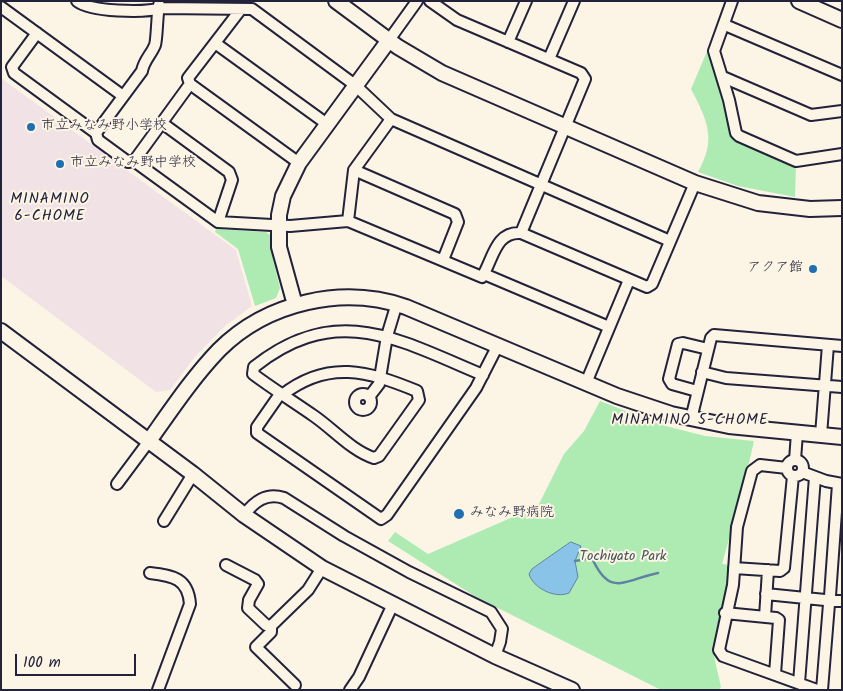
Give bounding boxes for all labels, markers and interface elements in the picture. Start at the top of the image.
place label: 市立みなみ野小学校 [41,119,167,135]
marker: 市立みなみ野小学校 [25,121,37,133]
place label: 市立みなみ野中学校 [70,156,196,172]
marker: 市立みなみ野中学校 [54,158,66,170]
district label: MINAMINO 6-CHOME [9,191,91,226]
place label: アクア館 [747,261,803,277]
marker: アクア館 [807,263,819,275]
district label: MINAMINO 5-CHOME [609,412,771,430]
place label: みなみ野病院 [470,506,554,522]
marker: みなみ野病院 [452,507,466,521]
park label: Tochiyato Park [580,550,666,566]
scale bar [18,644,139,676]
text: 100 m [23,651,61,675]

